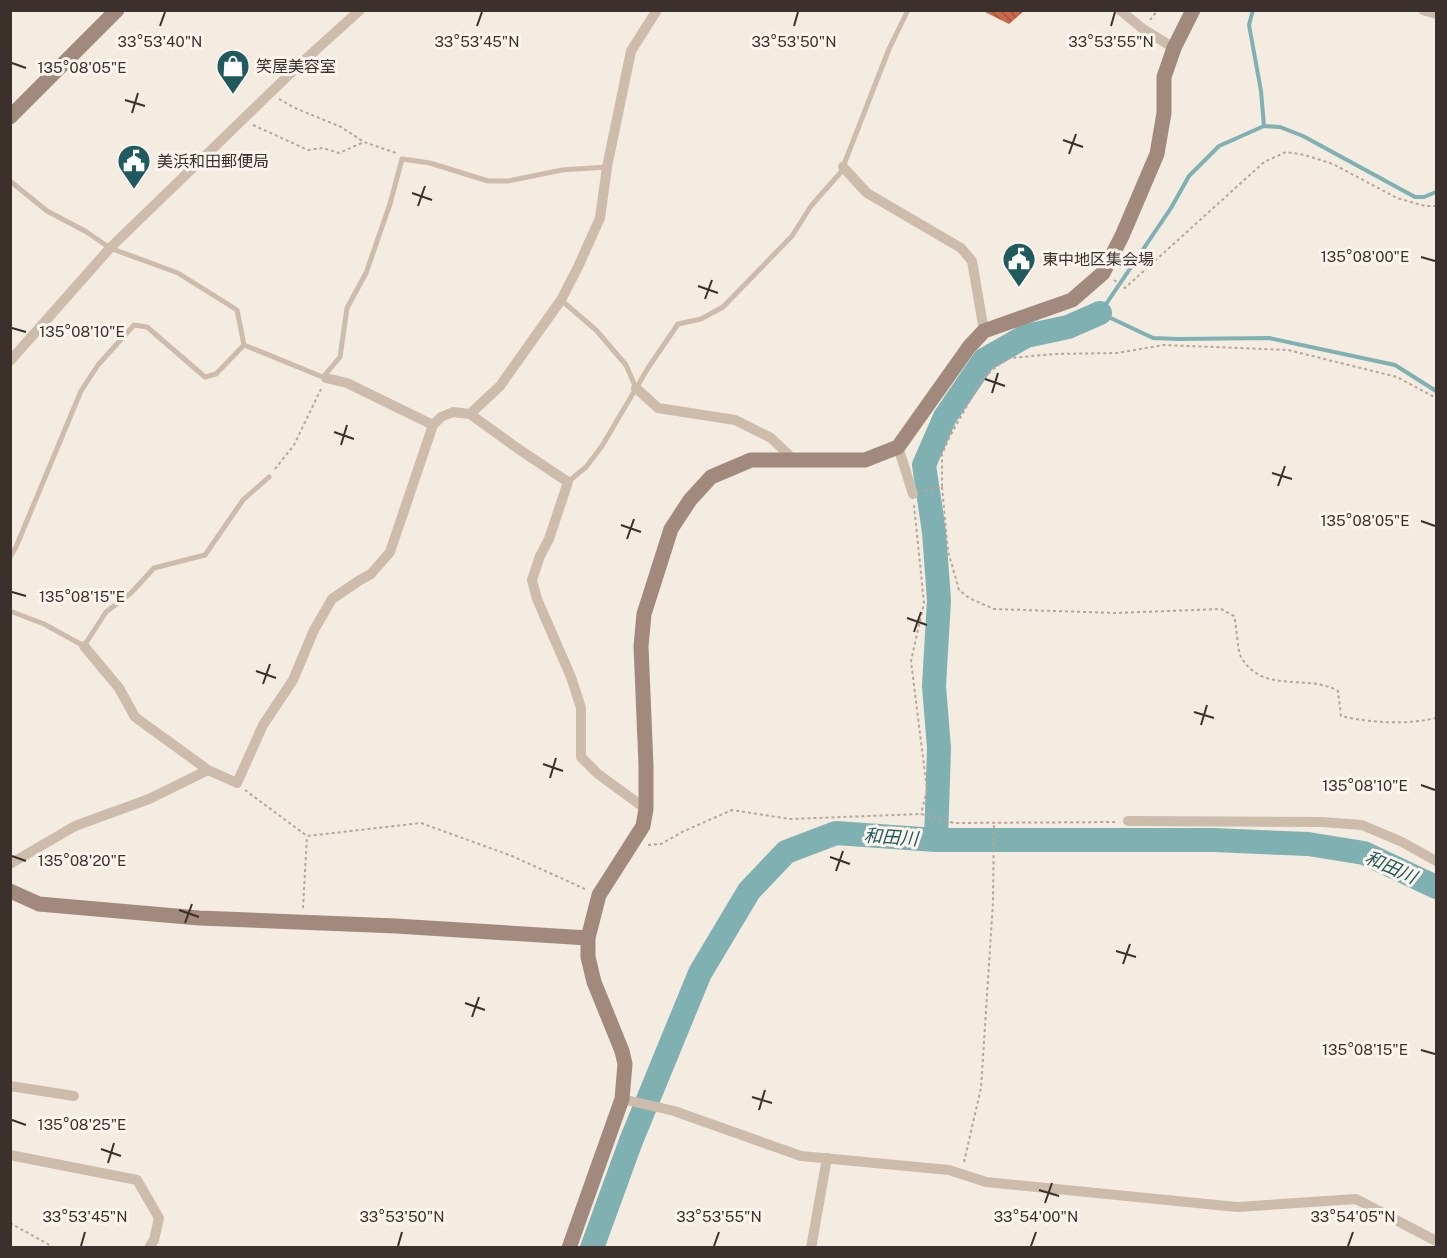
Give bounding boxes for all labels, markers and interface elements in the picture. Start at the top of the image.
text: 33°53'40"N [118,33,202,50]
text: 33°53'45"N [434,33,520,50]
text: 33°53'50"N [751,33,837,50]
text: 33°53'55"N [1068,33,1154,50]
shop icon: 笑屋美容室 [215,48,251,95]
place label: 笑屋美容室 [256,57,336,76]
text: 135°08'05"E [37,59,127,76]
public building icon: 美浜和田郵便局 [116,143,152,190]
place label: 美浜和田郵便局 [157,152,269,171]
public building icon: 東中地区集会場 [1001,241,1037,288]
text: 135°08'00"E [1321,248,1409,265]
place label: 東中地区集会場 [1042,250,1154,269]
text: 135°08'10"E [39,323,125,340]
text: 135°08'05"E [1320,512,1410,529]
text: 135°08'15"E [39,588,125,605]
text: 135°08'10"E [1322,777,1408,794]
water label: 和田川 [863,825,921,849]
water label: 和田川 [1362,846,1422,888]
text: 135°08'20"E [38,852,126,869]
text: 135°08'15"E [1322,1041,1408,1058]
text: 135°08'25"E [38,1116,126,1133]
text: 33°53'45"N [42,1208,128,1225]
text: 33°53'50"N [359,1208,445,1225]
text: 33°53'55"N [676,1208,762,1225]
text: 33°54'00"N [994,1208,1078,1225]
text: 33°54'05"N [1311,1208,1395,1225]

